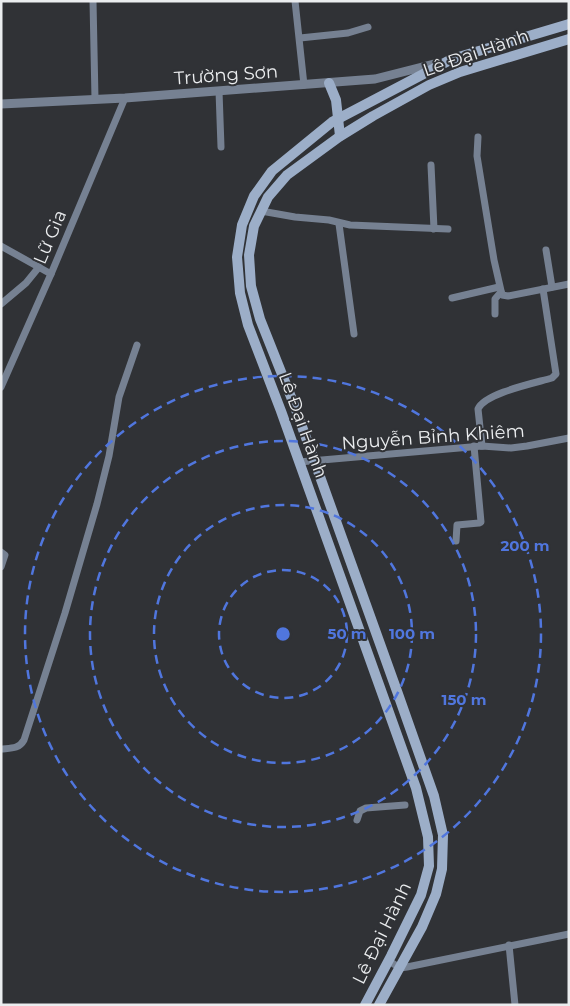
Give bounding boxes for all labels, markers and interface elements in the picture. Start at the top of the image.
street label: Lê Đại Hành [420,25,532,81]
street label: Trường Sơn [173,60,279,90]
street label: Lữ Gia [29,207,71,267]
street label: Lê Đại Hành [274,369,332,481]
street label: Nguyễn Bỉnh Khiêm [341,420,525,454]
text: 200 m [500,536,550,555]
text: 50 m [327,624,367,643]
text: 100 m [389,624,435,643]
centre of rings [274,625,292,643]
text: 150 m [442,690,486,709]
street label: Lê Đại Hành [348,878,416,988]

